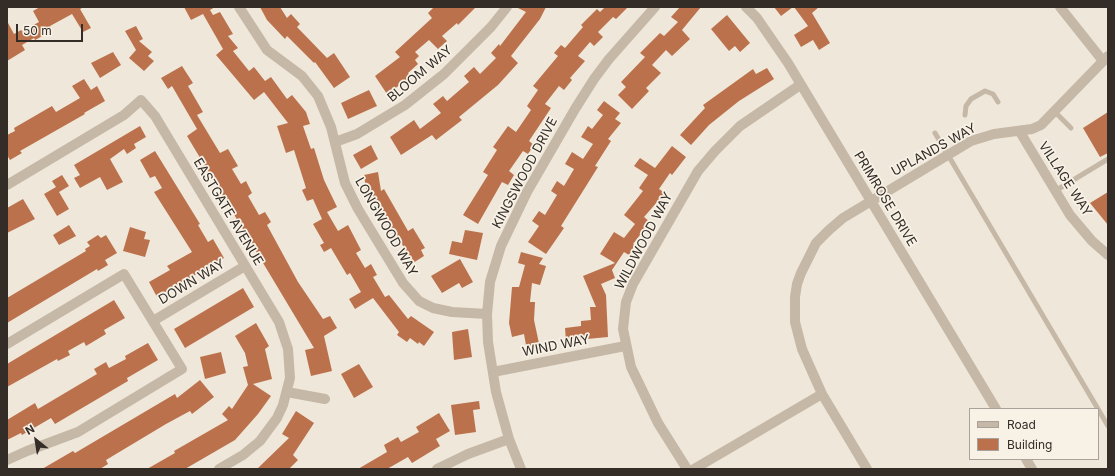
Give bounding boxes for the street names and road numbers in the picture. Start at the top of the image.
street label: BLOOM WAY [384,42,456,106]
street label: KINGSWOOD DRIVE [489,115,561,231]
street label: UPLANDS WAY [889,120,979,180]
street label: VILLAGE WAY [1035,139,1095,219]
street label: PRIMROSE DRIVE [850,149,920,249]
street label: EASTGATE AVENUE [190,156,266,268]
street label: LONGWOOD WAY [351,175,421,279]
street label: WILDWOOD WAY [612,190,676,292]
street label: DOWN WAY [156,256,228,308]
street label: WIND WAY [521,332,591,360]

